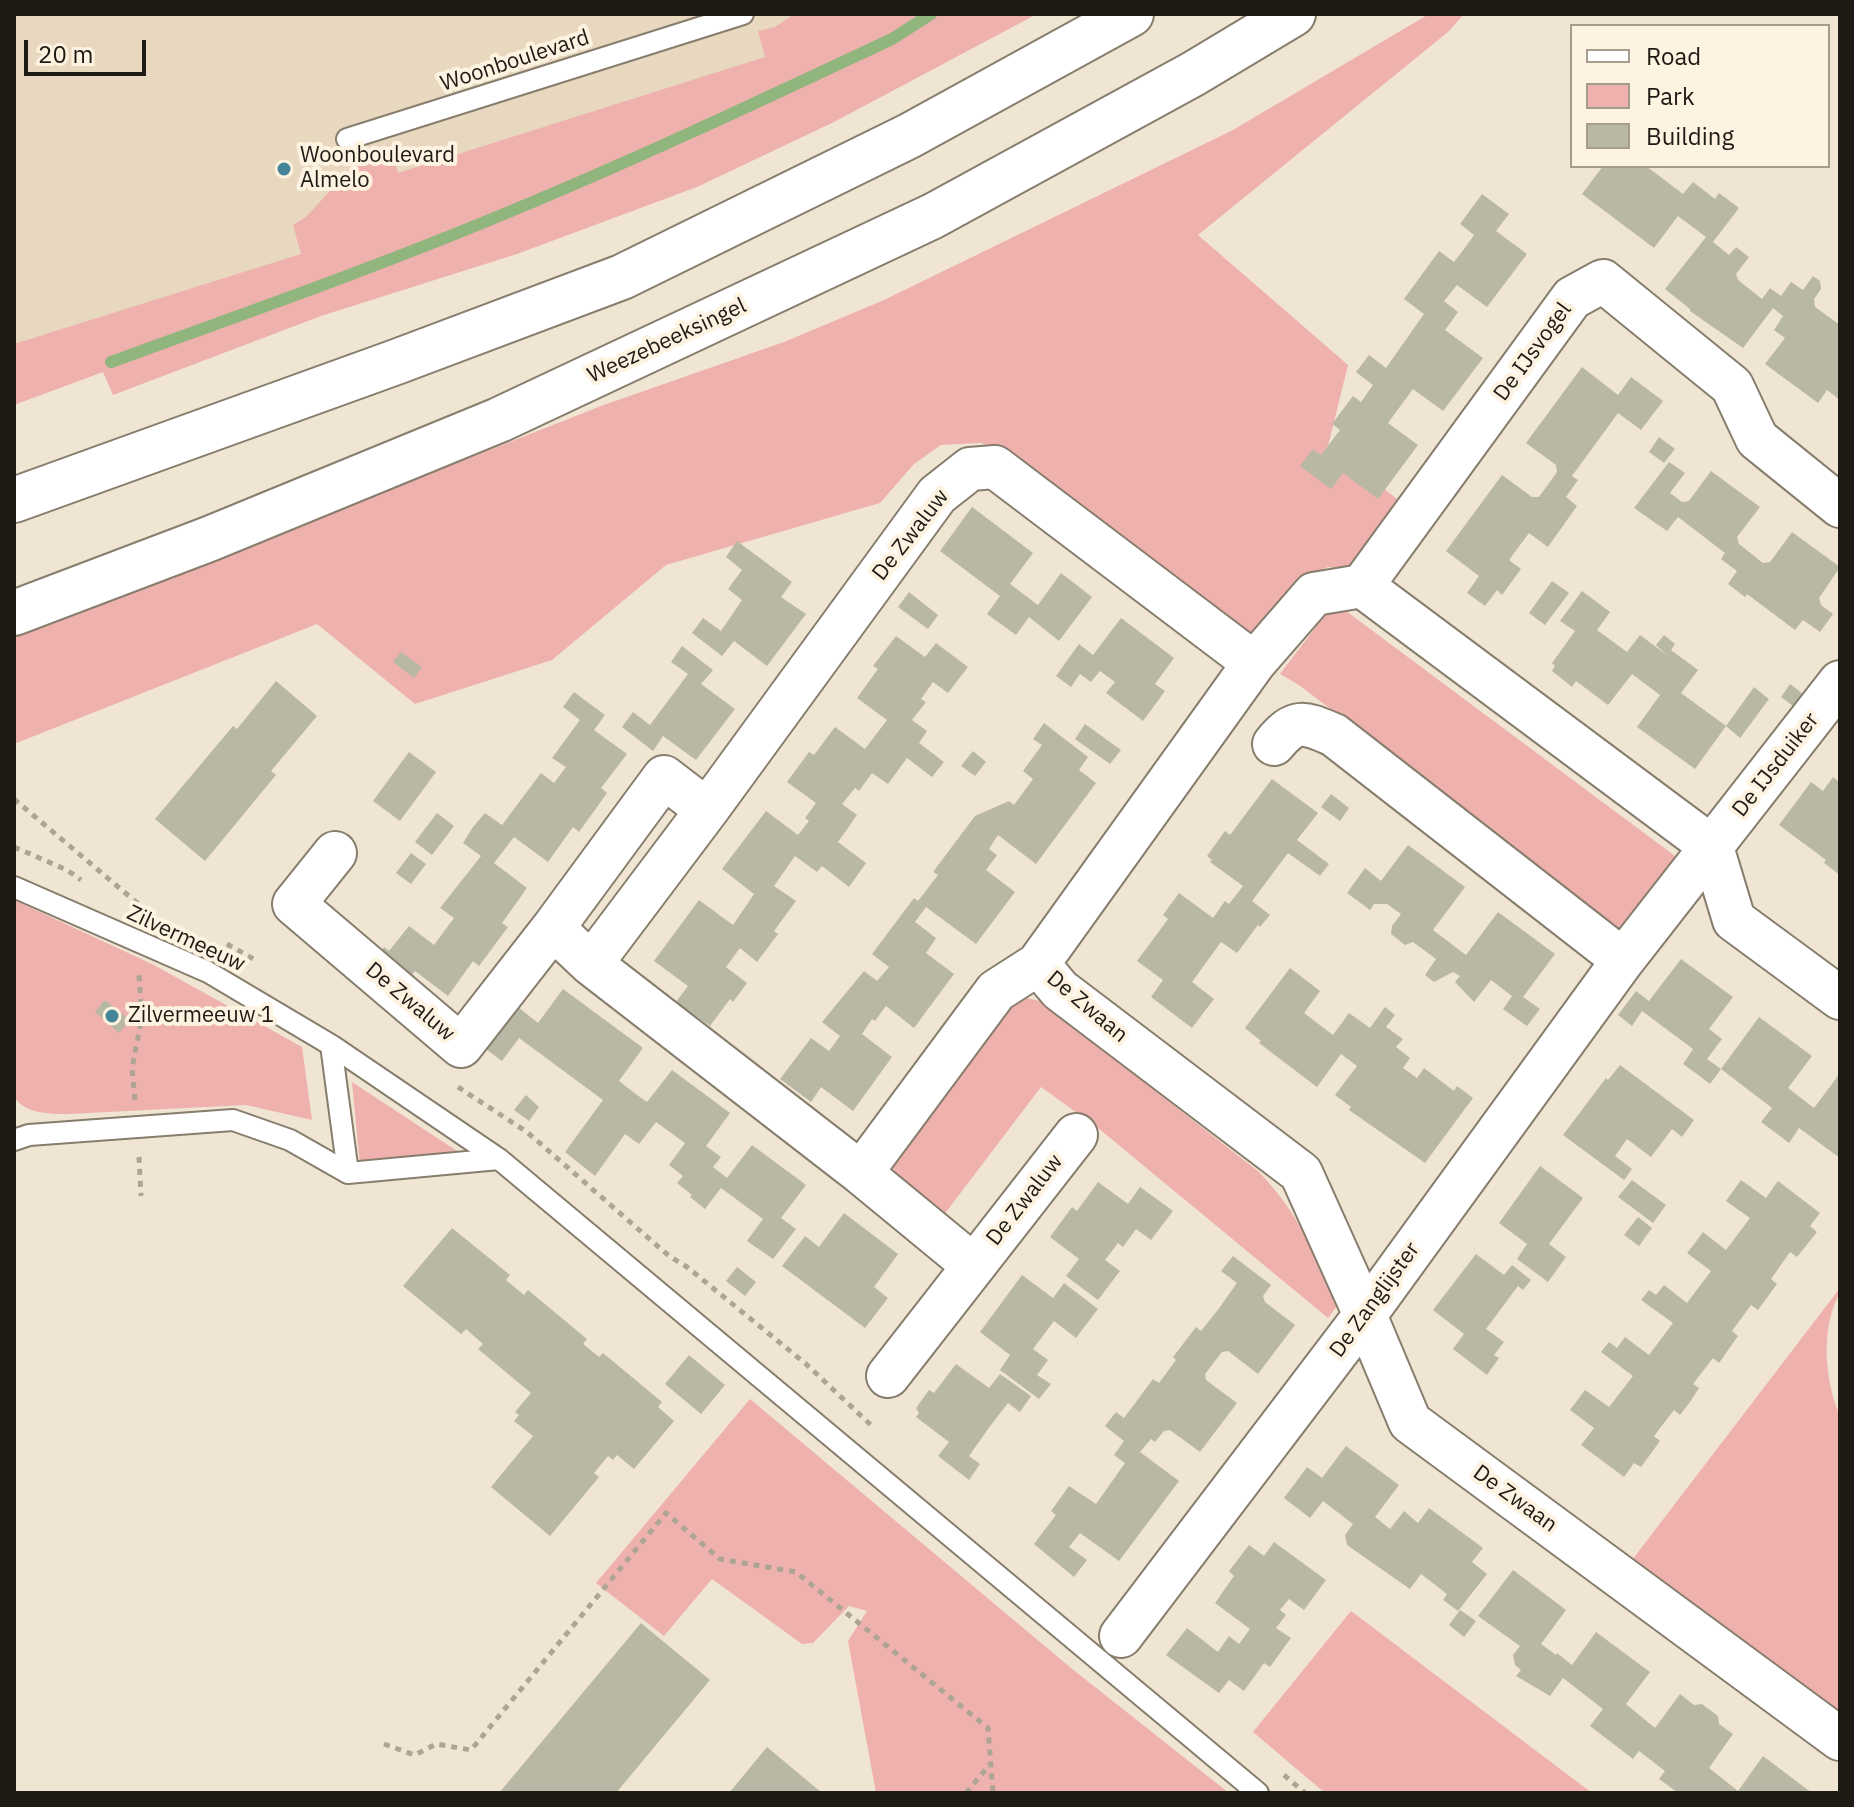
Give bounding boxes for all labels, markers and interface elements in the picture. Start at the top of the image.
scale bar [28,24,150,74]
legend [1570,24,1830,168]
street label: Woonboulevard [437,25,593,97]
text: 20 m [38,38,93,70]
text: Road [1646,40,1701,72]
text: Park [1646,80,1695,112]
text: Building [1646,120,1734,152]
place label: Woonboulevard Almelo [300,143,455,194]
marker: Woonboulevard Almelo [275,160,293,178]
street label: Weezebeeksingel [584,293,750,389]
street label: De IJsvogel [1489,298,1577,406]
street label: De Zwaluw [867,484,955,586]
street label: De IJsduiker [1727,708,1825,822]
street label: Zilvermeeuw [123,900,249,978]
street label: De Zwaluw [360,957,460,1047]
street label: De Zwaan [1041,966,1133,1048]
place label: Zilvermeeuw 1 [128,1003,274,1029]
marker: Zilvermeeuw 1 [103,1007,121,1025]
street label: De Zwaluw [981,1149,1069,1251]
street label: De Zanglijster [1324,1237,1426,1363]
street label: De Zwaan [1468,1460,1562,1538]

